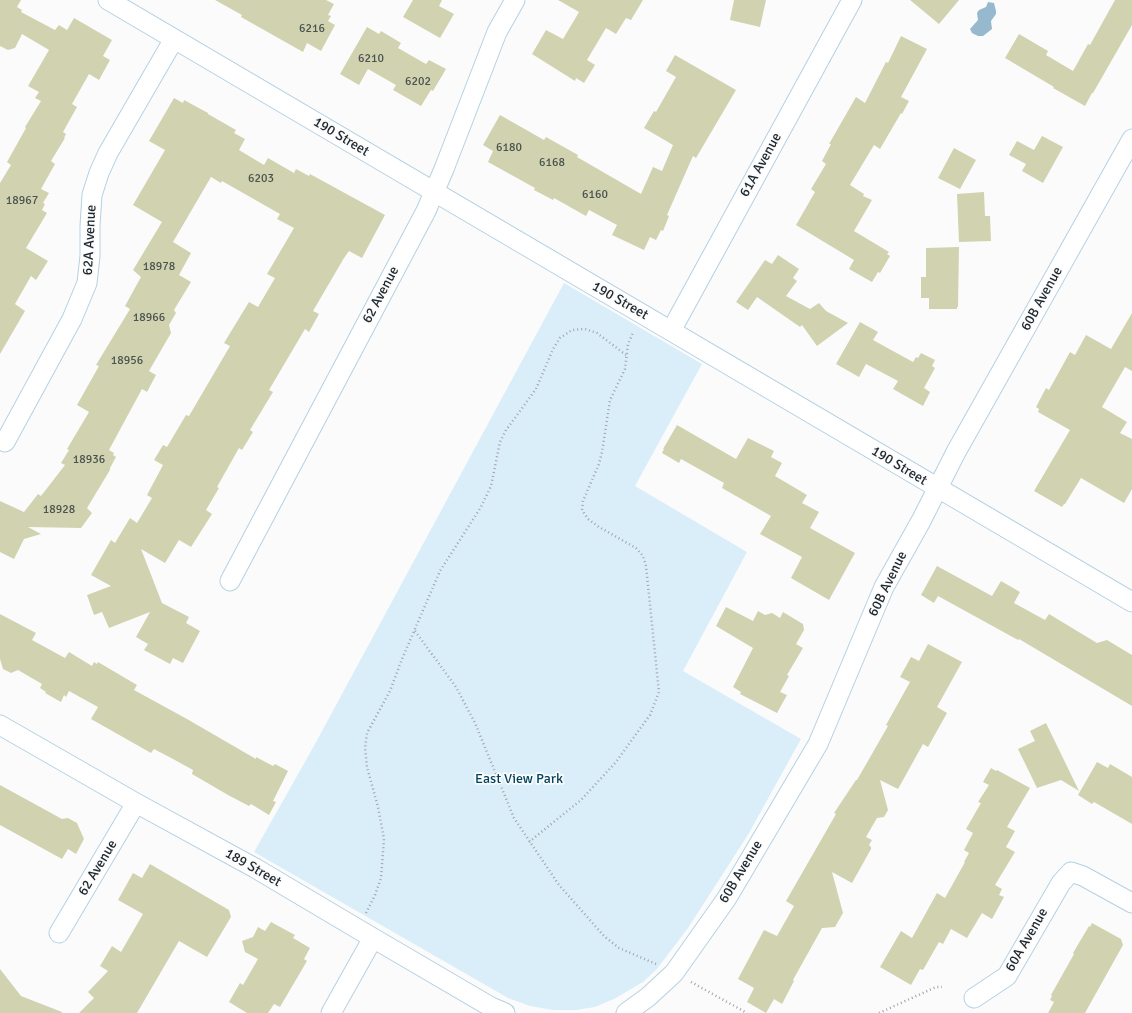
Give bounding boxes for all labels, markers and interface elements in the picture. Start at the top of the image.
house number: 6216 [299,22,325,36]
house number: 6210 [358,52,384,66]
house number: 6202 [405,75,431,89]
street label: 190 Street [310,114,372,160]
street label: 61A Avenue [737,130,785,200]
house number: 6180 [496,141,522,155]
house number: 6168 [539,156,565,170]
house number: 6203 [248,172,274,186]
house number: 6160 [582,188,608,202]
house number: 18967 [6,194,38,208]
street label: 62A Avenue [80,204,100,276]
house number: 18978 [143,260,175,274]
street label: 62 Avenue [359,264,403,326]
street label: 60B Avenue [1018,264,1066,334]
street label: 190 Street [589,278,651,324]
house number: 18966 [133,311,165,325]
house number: 18956 [111,354,143,368]
street label: 190 Street [868,443,930,489]
house number: 18936 [73,453,105,467]
house number: 18928 [43,503,75,517]
street label: 60B Avenue [865,549,911,619]
park label: East View Park [475,771,563,787]
street label: 62 Avenue [75,837,121,899]
street label: 60B Avenue [716,837,766,907]
street label: 189 Street [222,845,284,891]
street label: 60A Avenue [1002,905,1052,975]

